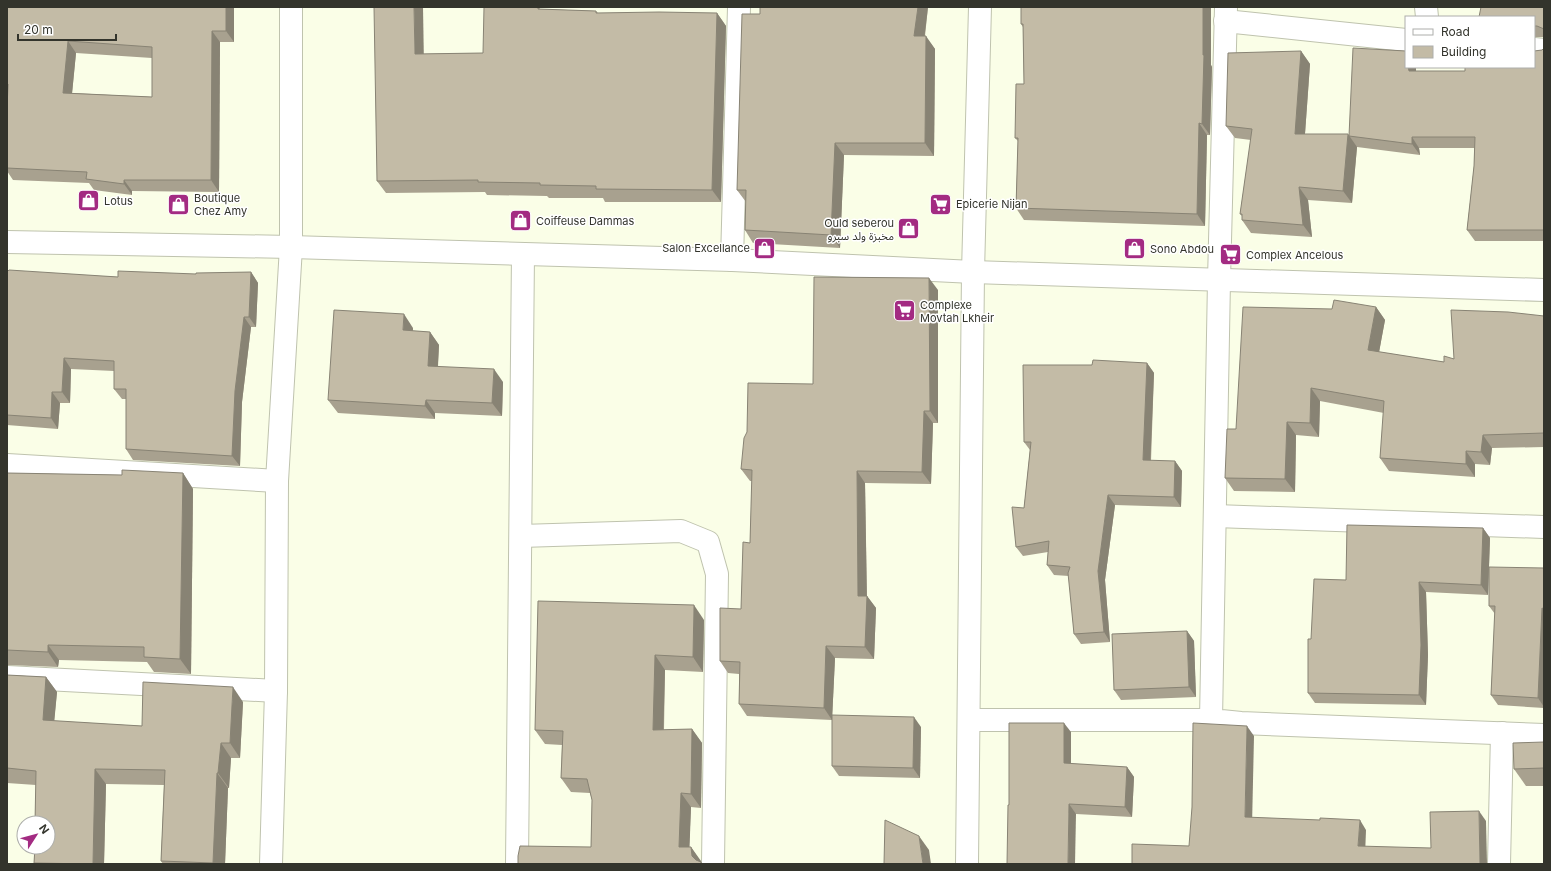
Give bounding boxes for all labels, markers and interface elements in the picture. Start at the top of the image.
scale bar [18,16,116,42]
legend [1405,16,1535,68]
text: 20 m [24,22,53,37]
text: Road [1441,24,1470,39]
text: Building [1441,44,1486,59]
shop icon: Lotus [75,188,101,214]
shop icon: Boutique Chez Amy [165,191,191,217]
place label: Boutique Chez Amy [194,191,247,218]
supermarket icon: Epicerie Nijan [928,191,954,217]
place label: Lotus [104,194,133,208]
place label: Epicerie Nijan [956,197,1027,211]
shop icon: Coiffeuse Dammas [507,208,533,234]
place label: Coiffeuse Dammas [536,214,634,228]
place label: Ould seberou مخبزة ولد سبرو [824,216,894,243]
shop icon: Ould seberou مخبزة ولد سبرو [896,216,922,242]
shop icon: Salon Excellance [752,235,778,261]
shop icon: Sono Abdou [1121,236,1147,262]
place label: Salon Excellance [662,241,750,255]
place label: Sono Abdou [1150,242,1214,256]
supermarket icon: Complex Ancelous [1218,242,1244,268]
place label: Complex Ancelous [1246,248,1343,262]
supermarket icon: Complexe Movtah Lkheir [892,298,918,324]
place label: Complexe Movtah Lkheir [920,298,994,325]
north arrow [16,815,56,855]
text: N [36,822,52,837]

